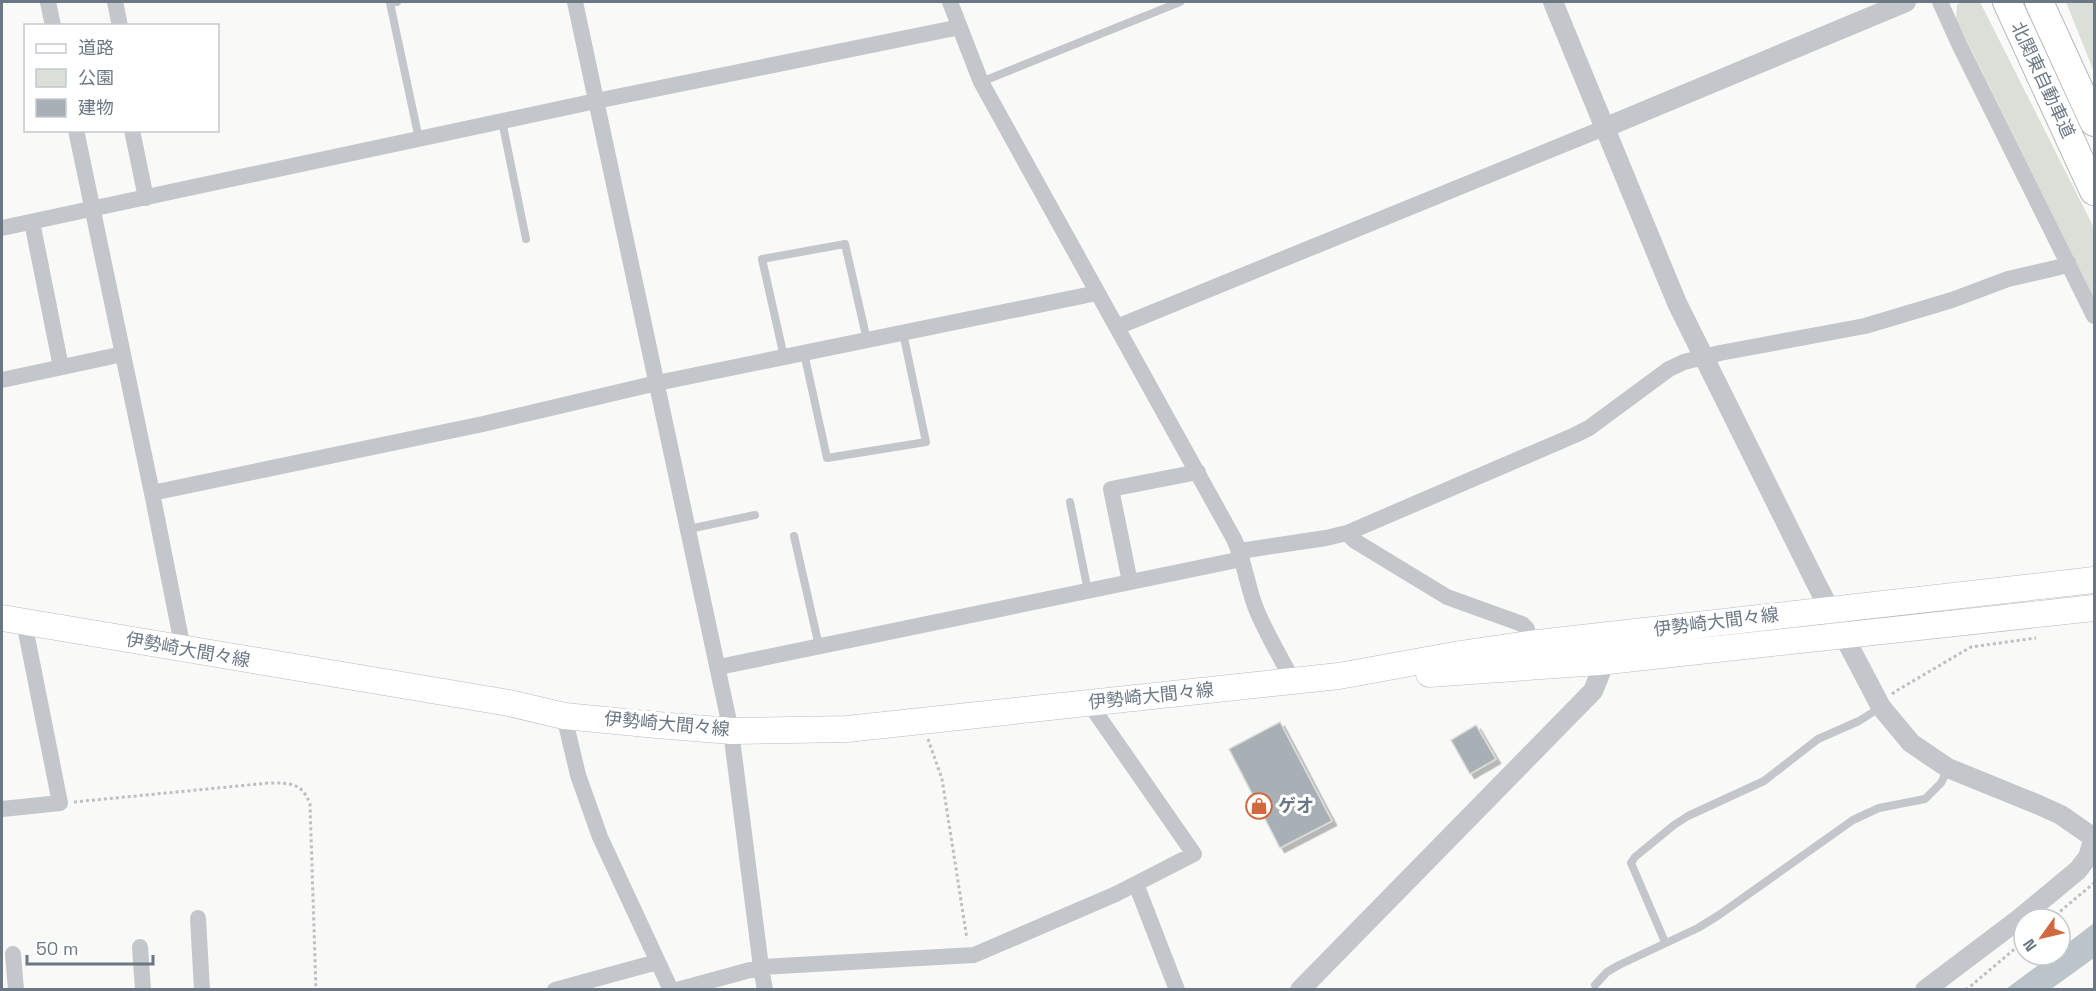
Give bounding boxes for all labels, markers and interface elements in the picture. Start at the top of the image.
street label: 北関東自動車道 [2006,18,2081,142]
legend [24,24,219,132]
text: 道路 [78,36,114,59]
text: 公園 [78,66,114,89]
text: 建物 [78,96,114,119]
street label: 伊勢崎大間々線 [1652,602,1780,641]
street label: 伊勢崎大間々線 [124,627,252,672]
street label: 伊勢崎大間々線 [1087,677,1215,714]
street label: 伊勢崎大間々線 [603,707,731,740]
shop icon: ゲオ [1244,791,1274,821]
place label: ゲオ [1278,794,1314,817]
north arrow [2012,907,2072,967]
scale bar [27,928,153,966]
text: N [2018,935,2042,955]
text: 50 m [36,937,78,960]

